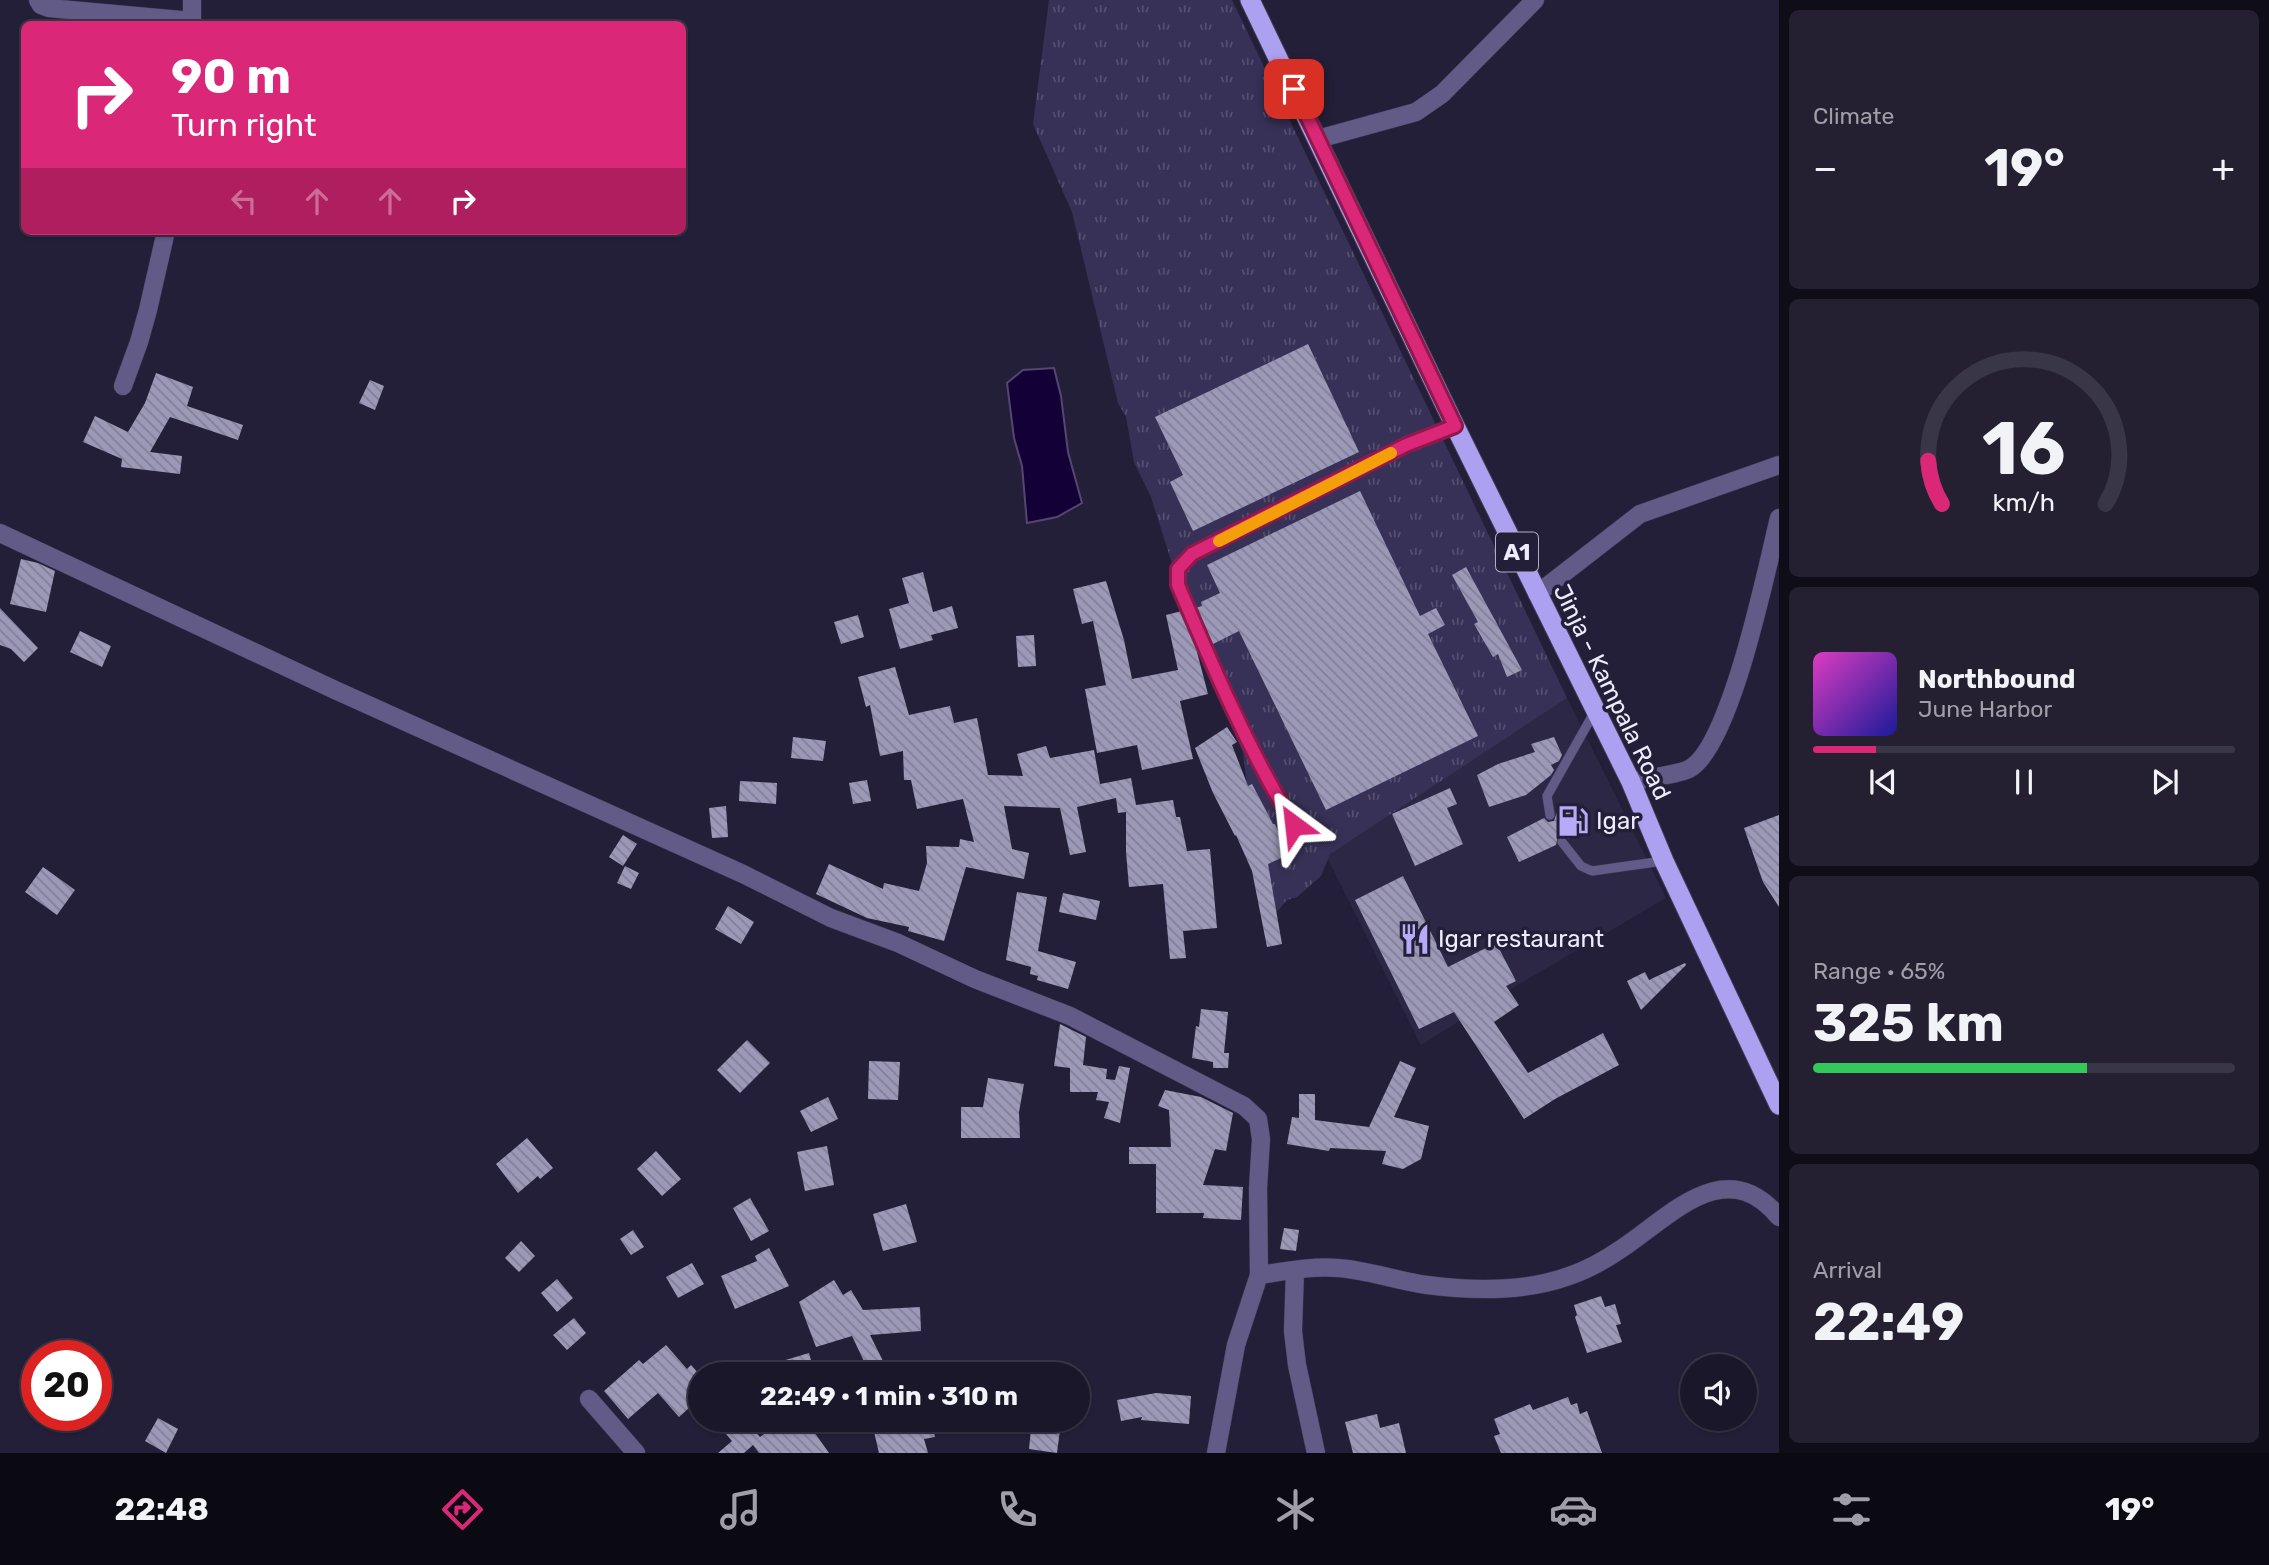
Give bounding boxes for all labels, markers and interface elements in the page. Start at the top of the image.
text: 90 m [171,47,291,105]
icon: right [56,49,147,140]
pin [1264,59,1324,119]
icon: arrive [1275,70,1313,108]
text: Climate [1813,102,1894,130]
text: Turn right [171,106,316,144]
text: 19° [1984,137,2065,199]
text: − [1813,145,1838,191]
text: + [2211,145,2235,191]
icon: left [225,182,263,220]
icon: ahead [298,182,336,220]
icon: ahead [371,182,409,220]
icon: right [444,182,482,220]
text: 16 [1982,406,2066,492]
text: km/h [1993,488,2055,517]
road number: A1 [1496,532,1538,572]
street label: Jinja - Kampala Road [1548,580,1676,804]
text: Northbound [1918,664,2076,695]
text: June Harbor [1918,695,2052,723]
icon: previous [1864,763,1902,801]
icon: pause [2005,763,2043,801]
icon: next [2146,763,2184,801]
position arrow [1257,788,1331,862]
fuel station icon: Igar [1556,804,1590,838]
place label: Igar [1596,807,1639,835]
restaurant icon: Igar restaurant [1398,922,1432,956]
place label: Igar restaurant [1438,925,1604,953]
text: Range · 65% [1813,957,1945,985]
text: 325 km [1813,992,2004,1054]
text: Arrival [1813,1256,1882,1284]
text: 22:49 [1813,1291,1964,1353]
speed limit sign: 20 [21,1340,112,1431]
map controls [1680,1354,1757,1431]
button: sound [1680,1354,1757,1431]
text: 22:49 · 1 min · 310 m [760,1381,1018,1412]
icon: directions [438,1485,487,1534]
icon: music [716,1485,765,1534]
icon: phone [993,1485,1042,1534]
icon: climate [1271,1485,1320,1534]
icon: car [1549,1485,1598,1534]
icon: filters [1827,1485,1876,1534]
text: 22:48 [114,1490,209,1528]
text: 19° [2105,1490,2154,1528]

